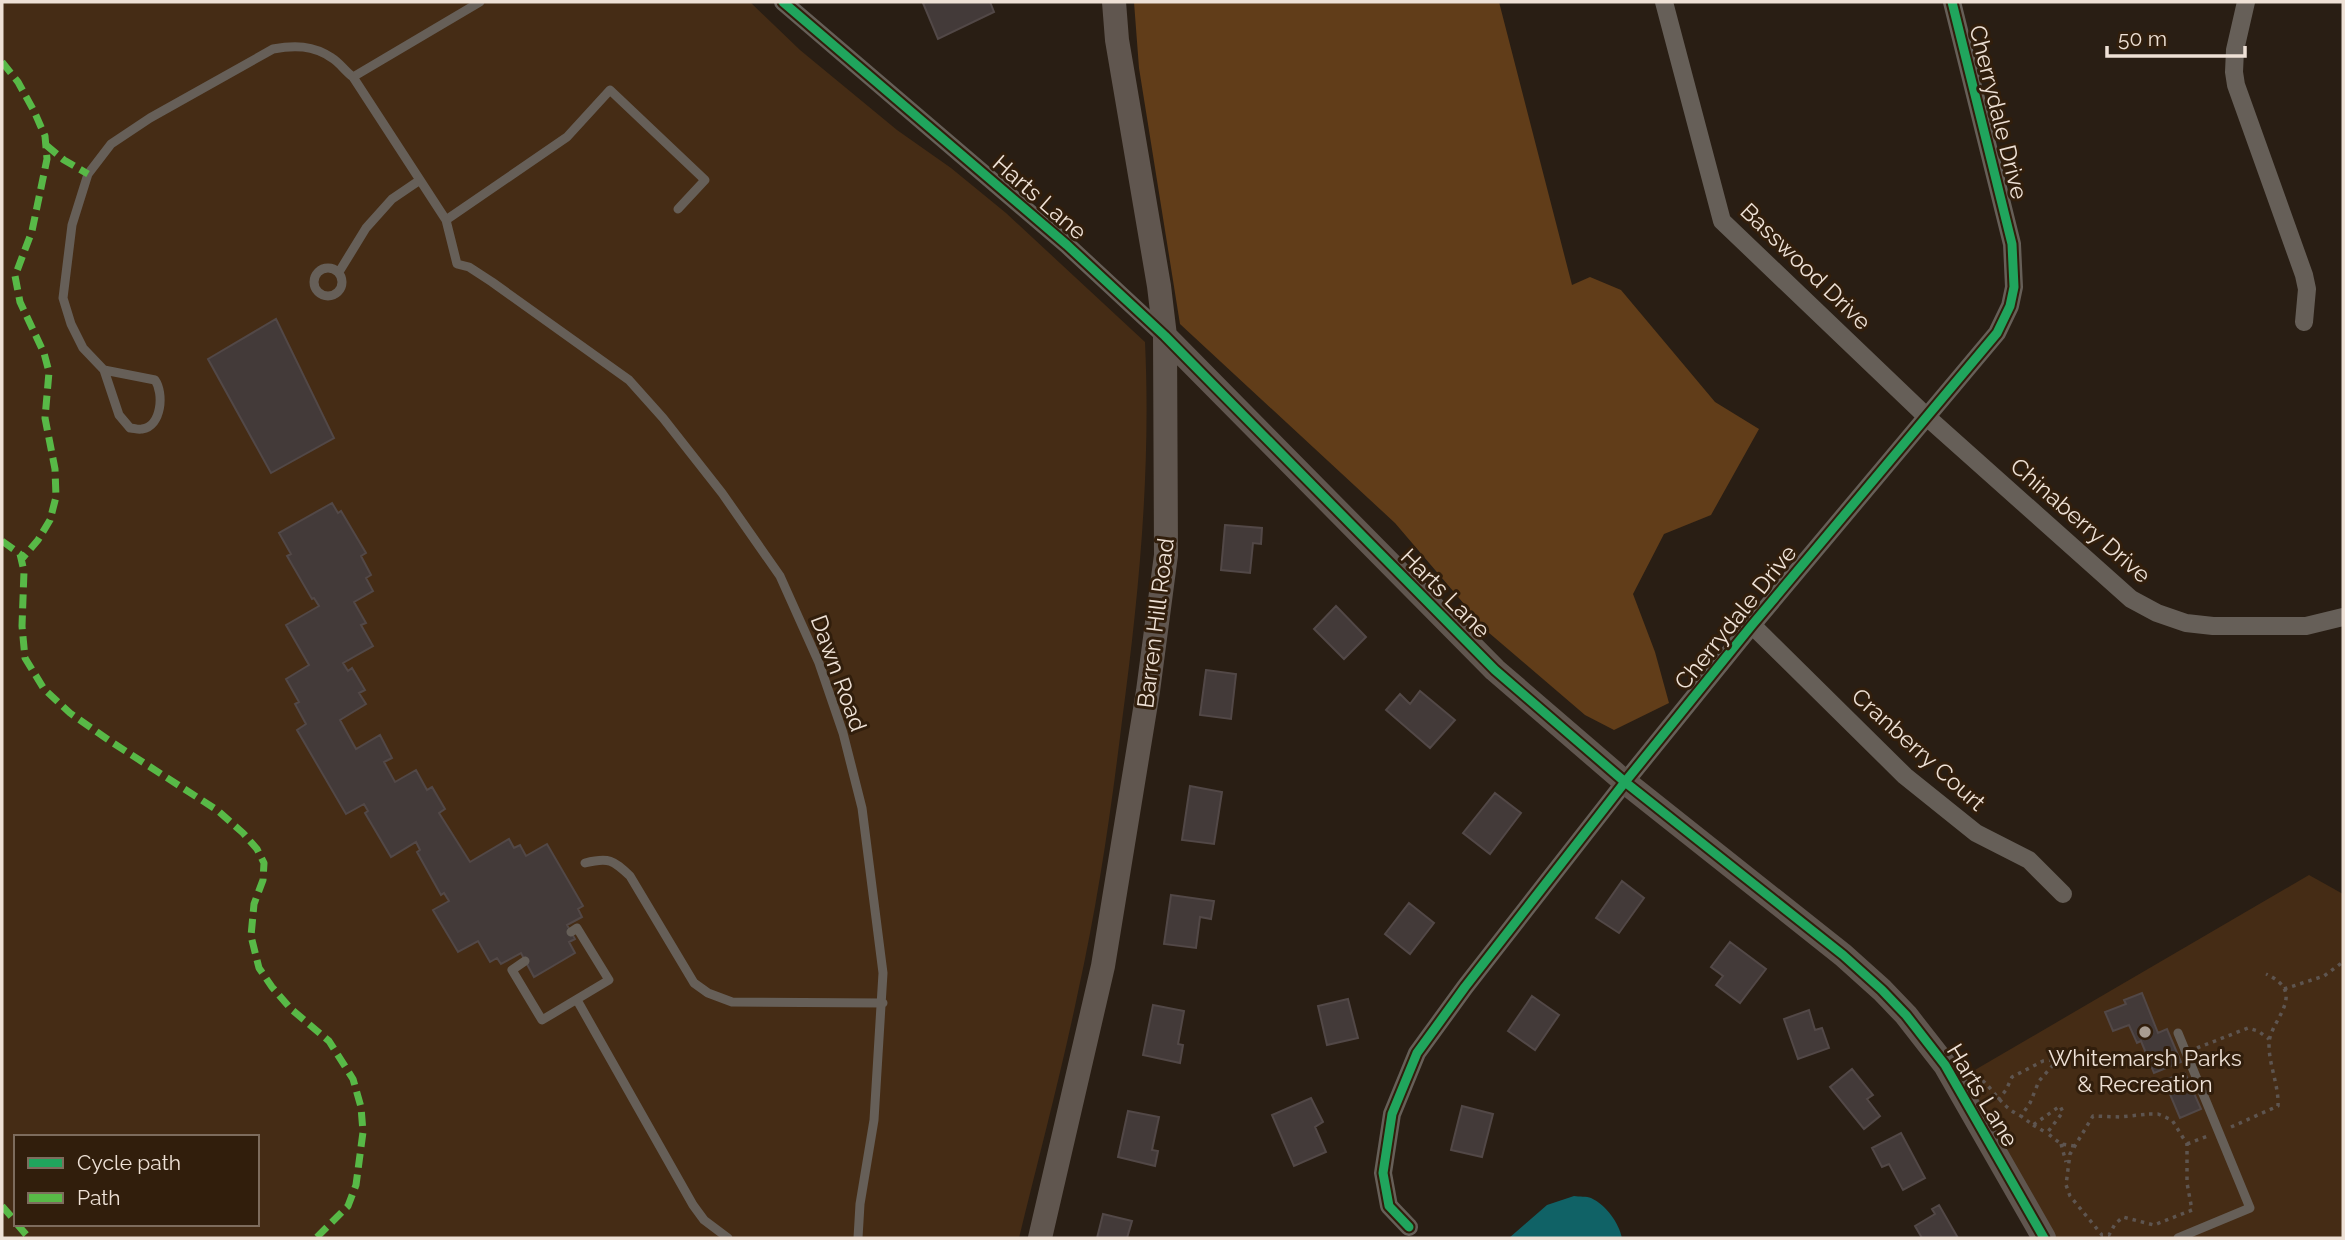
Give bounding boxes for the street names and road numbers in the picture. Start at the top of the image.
street label: Cherrydale Drive [1964,22,2034,202]
street label: Harts Lane [988,149,1092,245]
street label: Basswood Drive [1735,197,1877,335]
street label: Chinaberry Drive [2006,452,2156,588]
street label: Barren Hill Road [1131,536,1179,710]
street label: Cherrydale Drive [1668,539,1802,695]
street label: Harts Lane [1396,543,1496,643]
street label: Dawn Road [806,611,872,735]
street label: Cranberry Court [1847,682,1991,816]
street label: Harts Lane [1942,1039,2024,1151]

